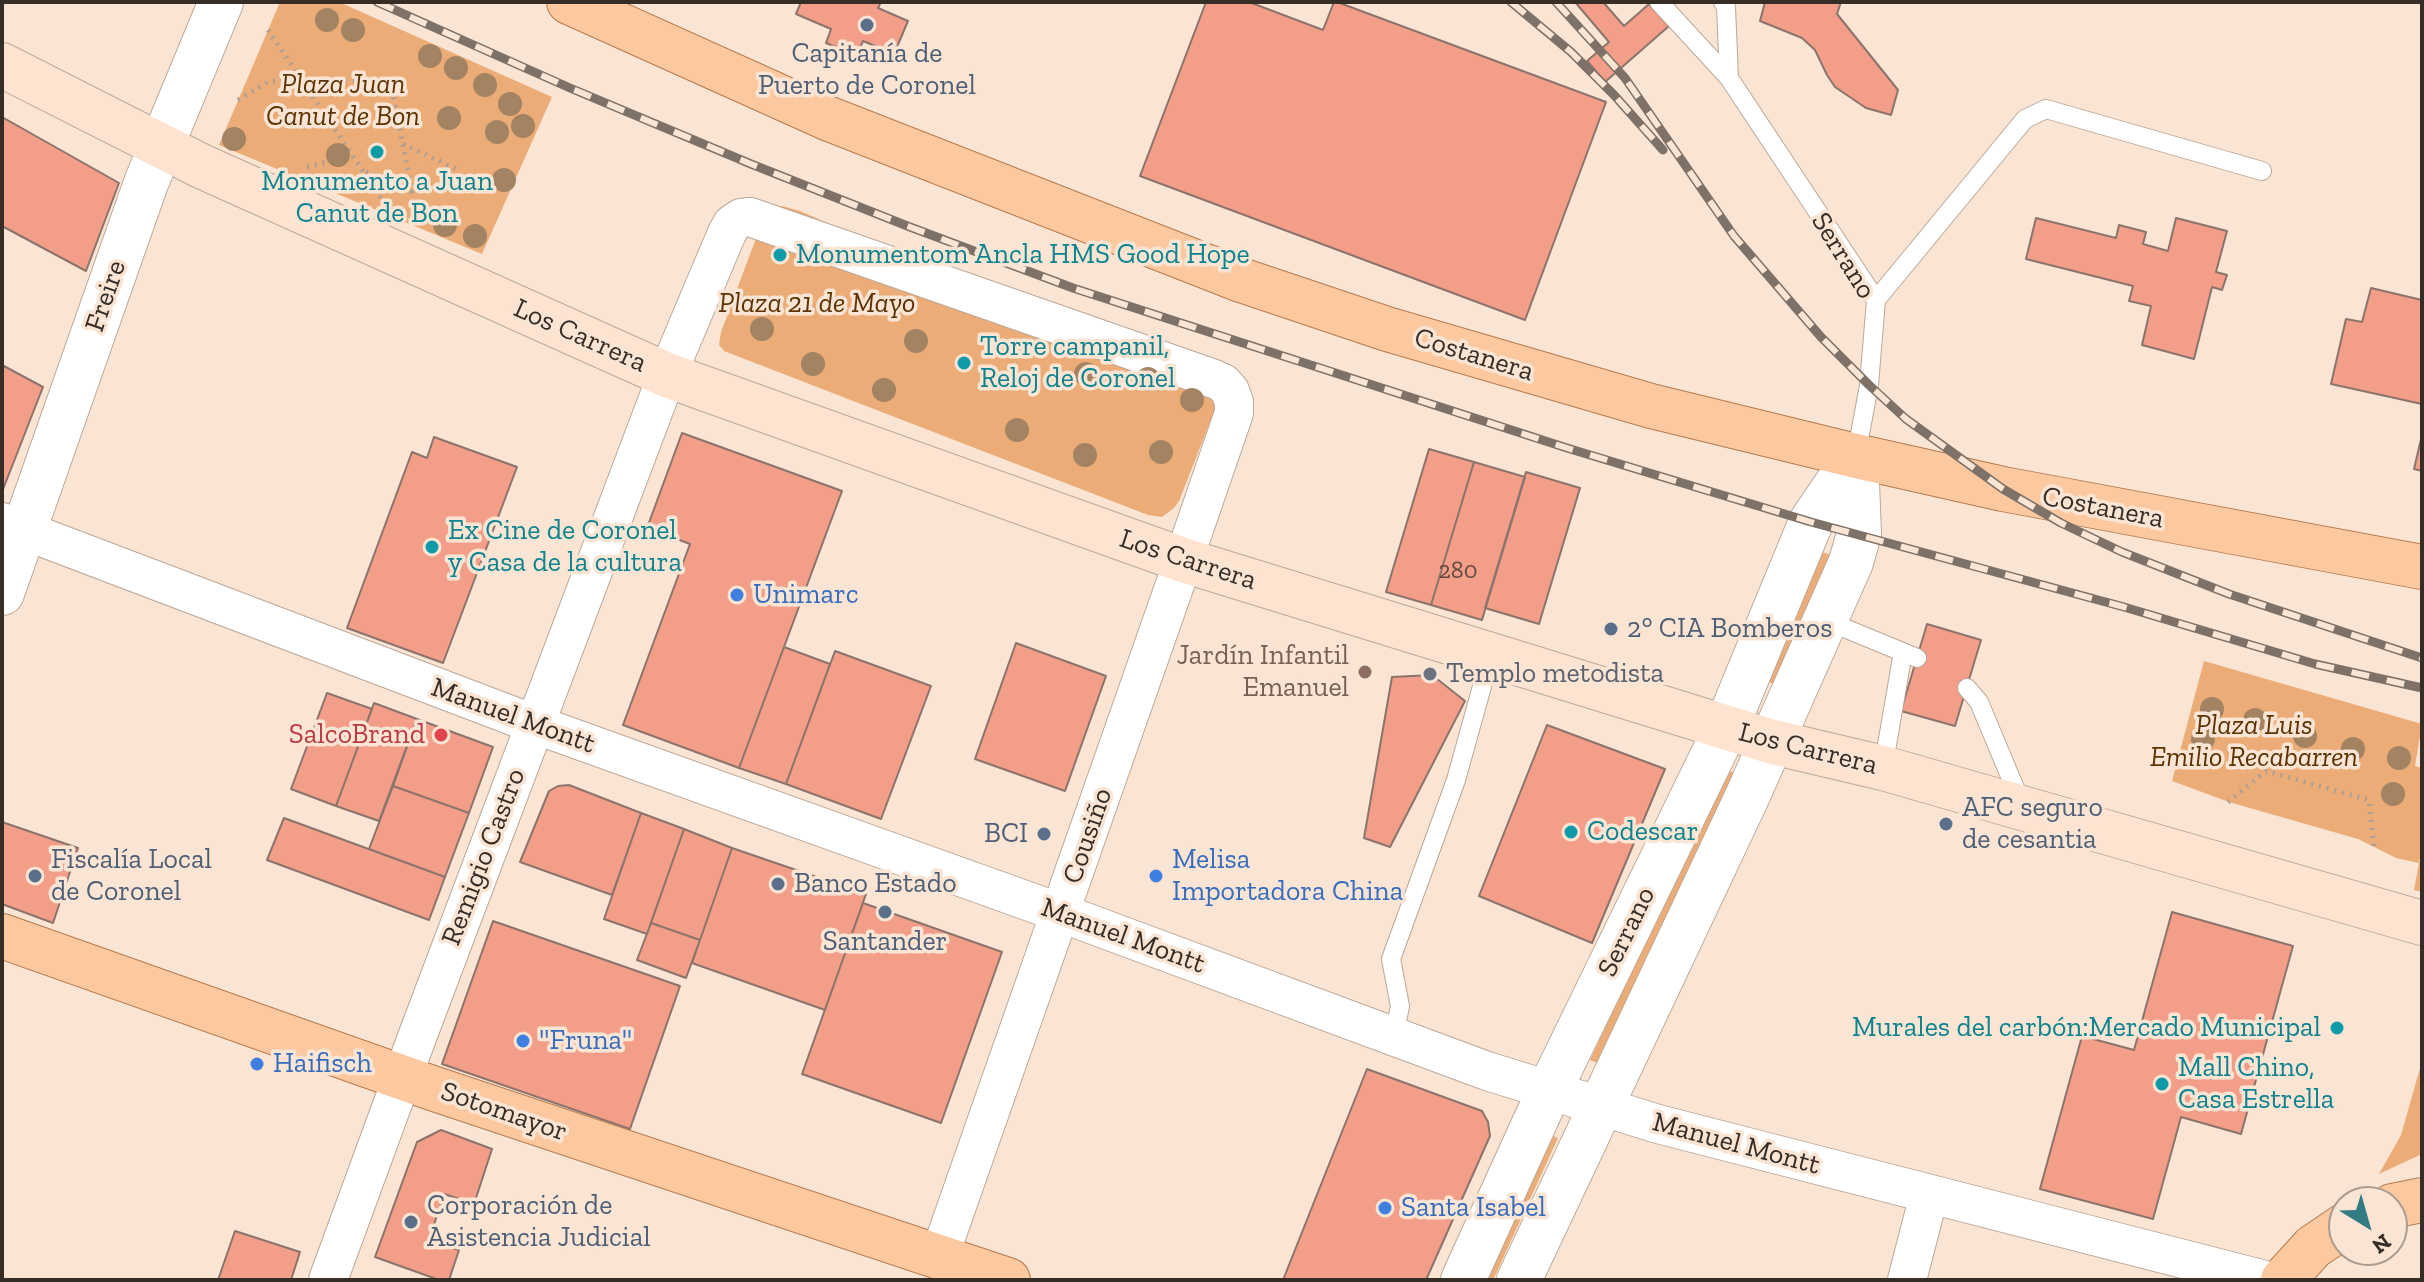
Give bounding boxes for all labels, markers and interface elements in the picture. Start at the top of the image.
marker: Capitanía de Puerto de Coronel [858,16,876,34]
place label: Capitanía de Puerto de Coronel [758,37,976,103]
park label: Plaza Juan Canut de Bon [266,68,420,134]
marker: Monumento a Juan Canut de Bon [368,143,386,161]
place label: Monumento a Juan Canut de Bon [261,165,493,231]
street label: Serrano [1803,207,1883,305]
place label: Monumentom Ancla HMS Good Hope [796,238,1250,272]
marker: Monumentom Ancla HMS Good Hope [771,246,789,264]
street label: Freire [78,256,134,336]
park label: Plaza 21 de Mayo [719,287,915,321]
street label: Los Carrera [508,292,652,380]
street label: Costanera [1410,321,1538,389]
place label: Torre campanil, Reloj de Coronel [980,330,1175,396]
marker: Torre campanil, Reloj de Coronel [955,354,973,372]
street label: Costanera [2039,480,2167,536]
place label: Ex Cine de Coronel y Casa de la cultura [448,514,682,580]
street label: Los Carrera [1115,522,1261,598]
marker: Ex Cine de Coronel y Casa de la cultura [423,538,441,556]
house number: 280 [1438,557,1478,585]
place label: Unimarc [753,578,859,612]
marker: Unimarc [728,586,746,604]
place label: 2° CIA Bomberos [1627,612,1832,646]
marker: 2° CIA Bomberos [1602,620,1620,638]
place label: Jardín Infantil Emanuel [1177,639,1349,705]
place label: Templo metodista [1446,657,1664,691]
marker: Jardín Infantil Emanuel [1356,663,1374,681]
marker: Templo metodista [1421,665,1439,683]
street label: Manuel Montt [426,671,600,761]
park label: Plaza Luis Emilio Recabarren [2150,709,2358,775]
street label: Los Carrera [1735,716,1881,782]
place label: SalcoBrand [289,718,425,752]
marker: SalcoBrand [432,726,450,744]
street label: Remigio Castro [435,764,533,950]
street label: Cousiño [1056,784,1120,888]
place label: AFC seguro de cesantia [1962,791,2103,857]
place label: Codescar [1587,815,1698,849]
marker: AFC seguro de cesantia [1937,815,1955,833]
place label: BCI [984,817,1028,851]
marker: Codescar [1562,823,1580,841]
marker: BCI [1035,825,1053,843]
place label: Fiscalía Local de Coronel [51,843,212,909]
place label: Melisa Importadora China [1172,843,1403,909]
marker: Fiscalía Local de Coronel [26,867,44,885]
place label: Banco Estado [794,867,957,901]
marker: Melisa Importadora China [1147,867,1165,885]
marker: Banco Estado [769,875,787,893]
street label: Serrano [1591,882,1663,982]
street label: Manuel Montt [1036,891,1210,981]
marker: Santander [876,903,894,921]
place label: Santander [823,925,947,959]
place label: Murales del carbón:Mercado Municipal [1852,1011,2321,1045]
marker: Murales del carbón:Mercado Municipal [2328,1019,2346,1037]
place label: "Fruna" [539,1024,632,1058]
marker: "Fruna" [514,1032,532,1050]
place label: Haifisch [273,1047,372,1081]
place label: Mall Chino, Casa Estrella [2178,1051,2334,1117]
marker: Haifisch [248,1055,266,1073]
street label: Sotomayor [437,1075,571,1149]
marker: Mall Chino, Casa Estrella [2153,1075,2171,1093]
street label: Manuel Montt [1649,1106,1823,1182]
north arrow [2328,1186,2408,1266]
place label: Corporación de Asistencia Judicial [427,1189,651,1255]
place label: Santa Isabel [1401,1191,1546,1225]
marker: Santa Isabel [1376,1199,1394,1217]
marker: Corporación de Asistencia Judicial [402,1213,420,1231]
text: N [2367,1228,2396,1260]

